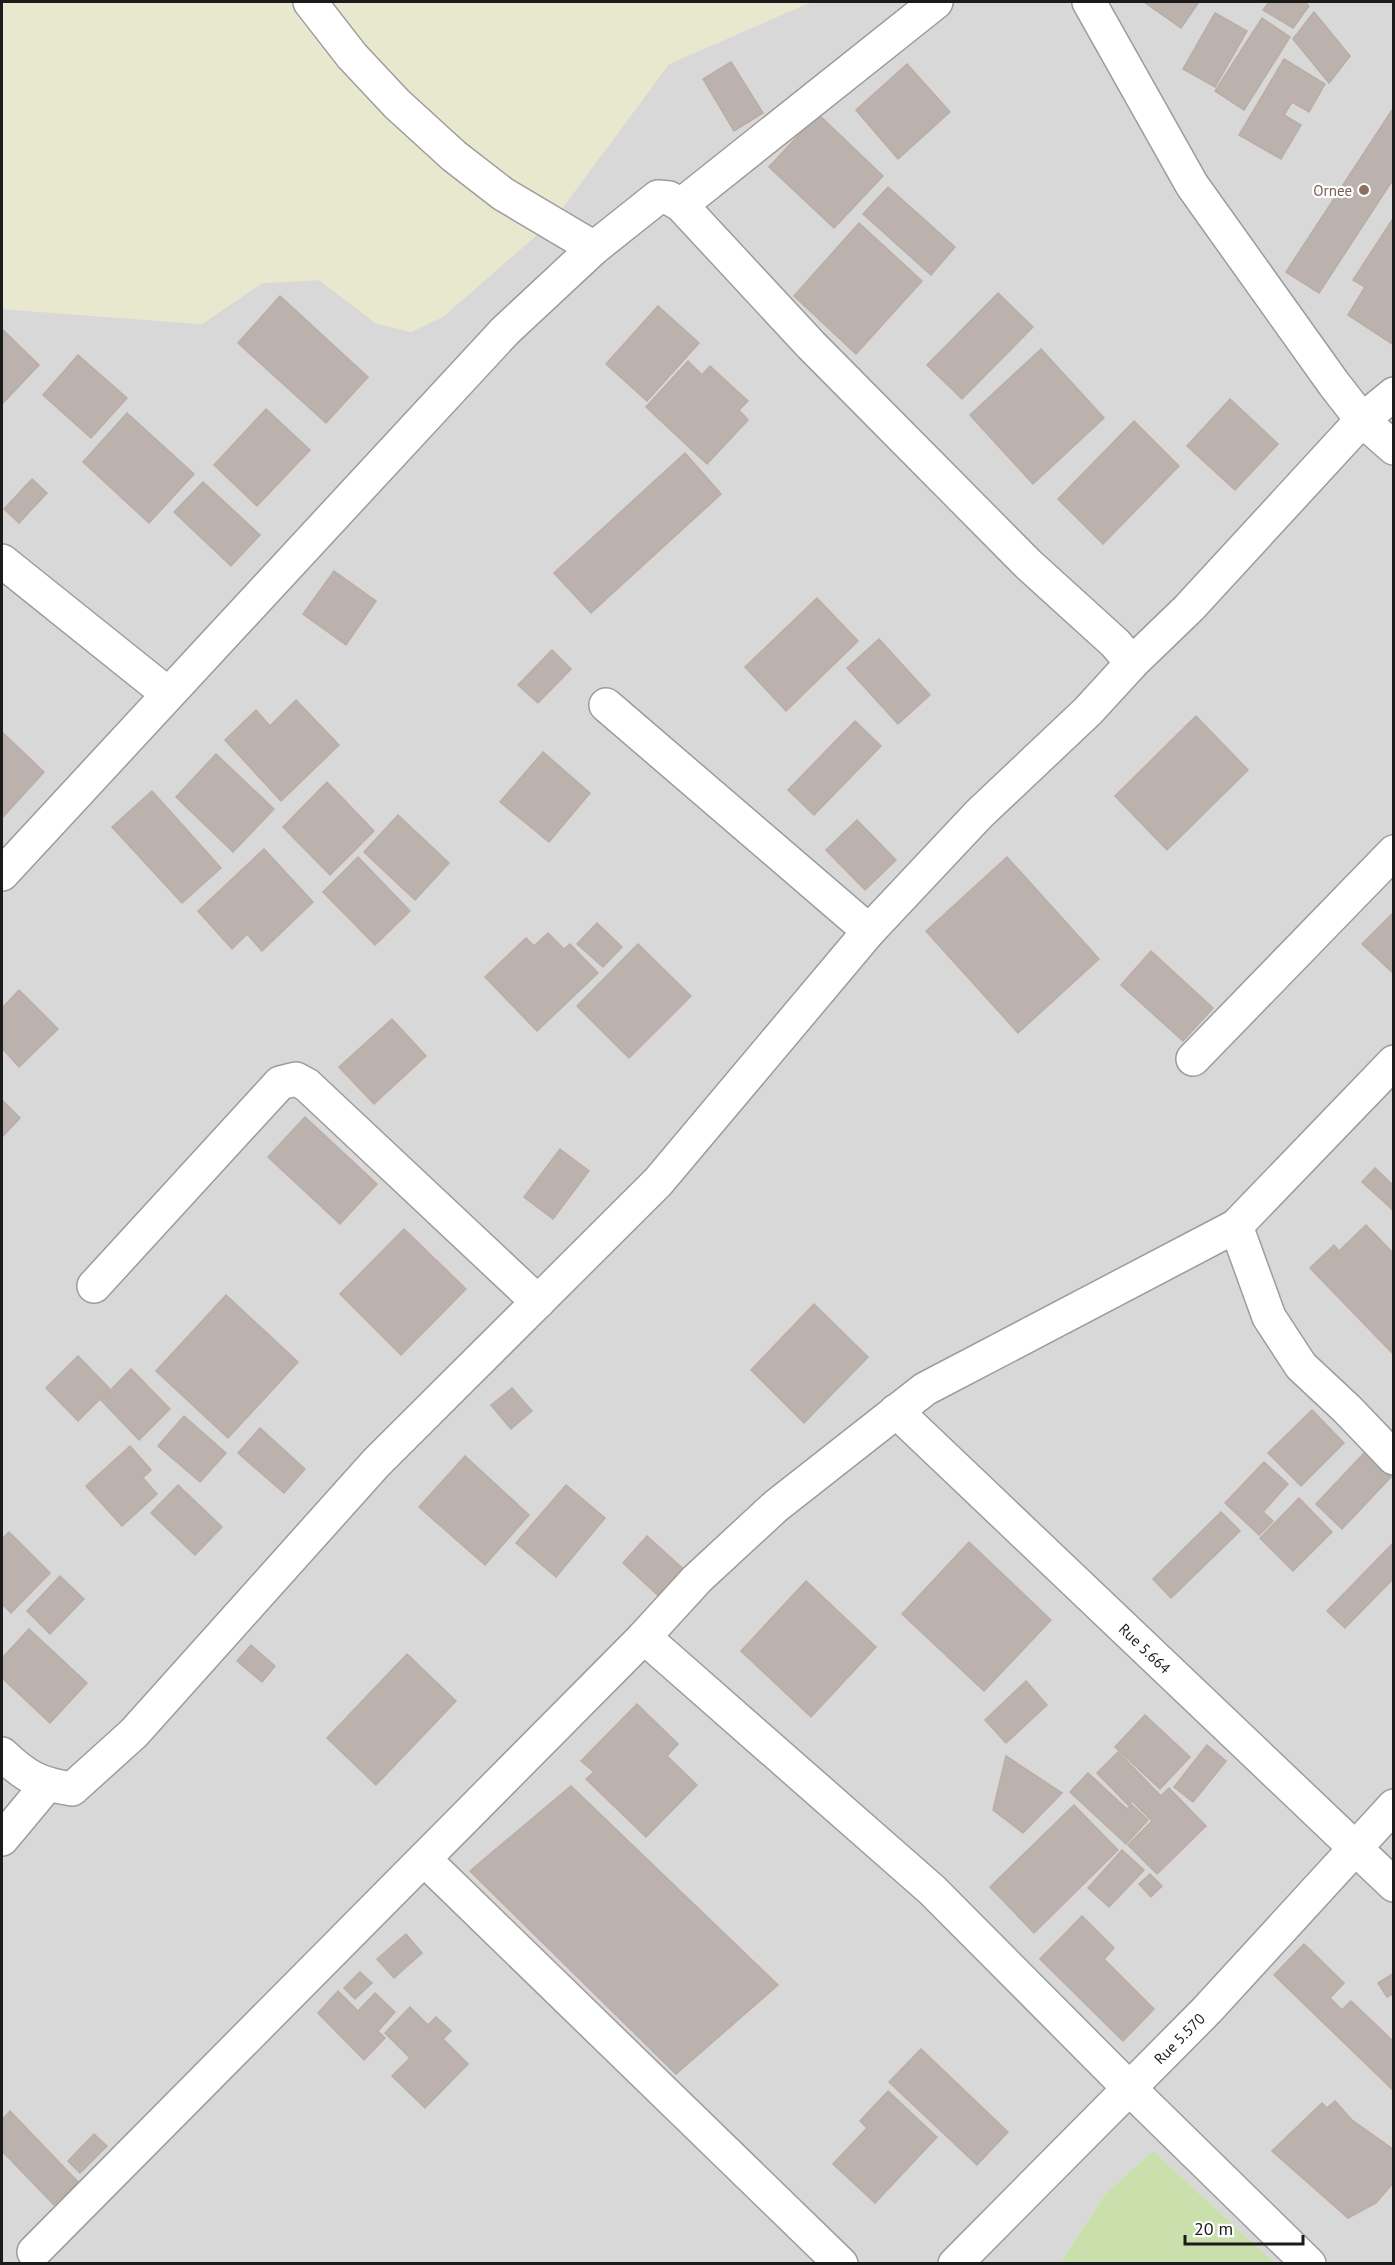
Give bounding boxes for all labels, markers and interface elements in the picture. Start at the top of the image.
place label: Ornee [1313,181,1352,200]
marker: Ornee [1357,183,1371,197]
street label: Rue 5.664 [1115,1619,1175,1677]
street label: Rue 5.570 [1150,2009,1208,2068]
scale bar [1185,2208,1304,2246]
text: 20 m [1194,2217,1233,2240]

